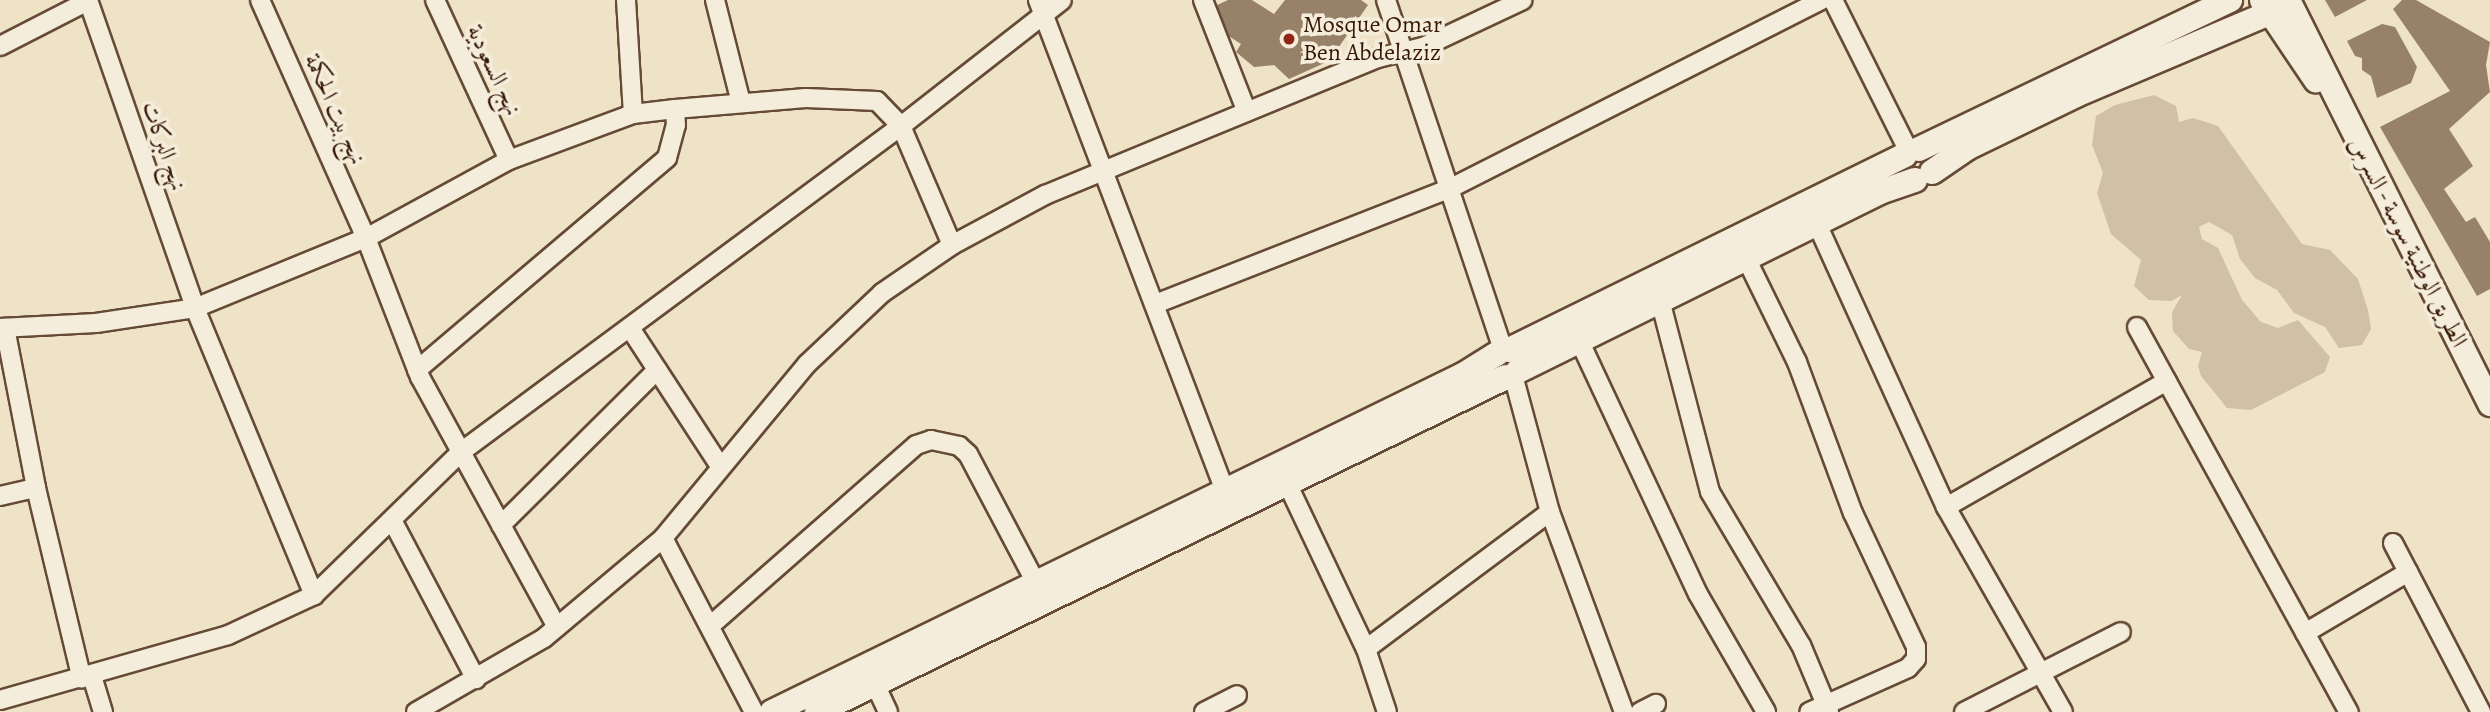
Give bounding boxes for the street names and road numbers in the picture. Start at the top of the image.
street label: نهج السعودية [460,20,528,120]
street label: نهج بيت الحكمة [298,49,372,169]
street label: نهج البركات [135,97,193,195]
street label: الطريق الوطنية سوسة - السرس [2342,131,2474,353]

